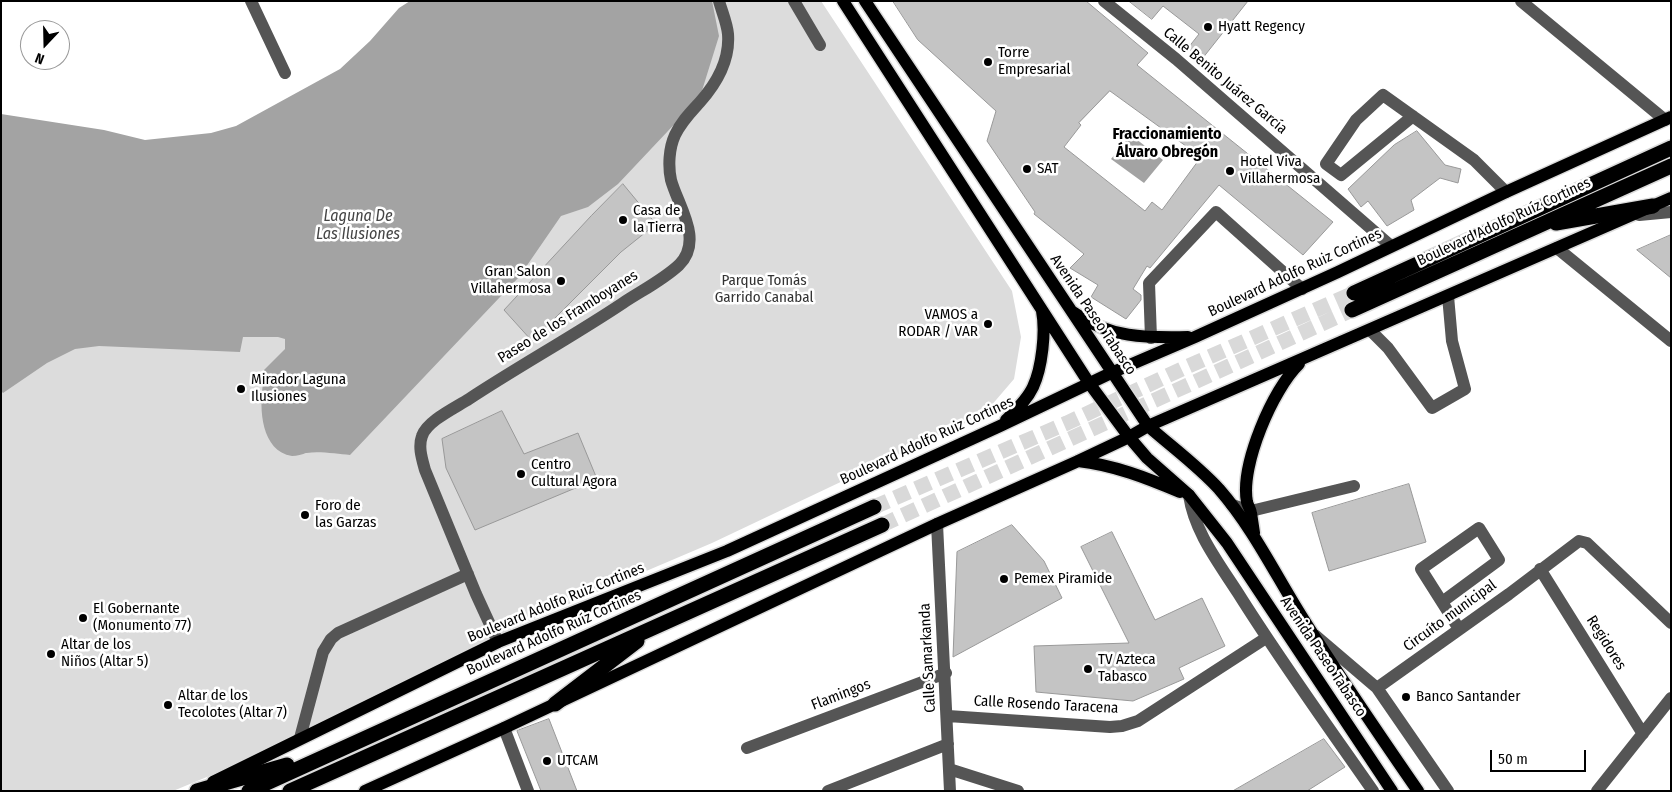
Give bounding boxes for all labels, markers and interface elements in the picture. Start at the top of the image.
place label: Hyatt Regency [1218,18,1305,36]
north arrow [20,20,70,70]
marker: Hyatt Regency [1202,21,1214,33]
street label: Calle Benito Juárez García [1159,24,1291,138]
place label: Torre Empresarial [998,44,1070,79]
text: N [33,49,47,68]
marker: Torre Empresarial [982,56,994,68]
district label: Fraccionamiento Álvaro Obregón [1112,125,1222,163]
place label: Hotel Viva Villahermosa [1240,153,1320,188]
place label: SAT [1037,160,1058,178]
marker: SAT [1021,163,1033,175]
marker: Hotel Viva Villahermosa [1224,165,1236,177]
street label: Boulevard Adolfo Ruíz Cortines [1415,174,1593,270]
place label: Casa de la Tierra [633,202,683,237]
water label: Laguna De Las Ilusiones [316,207,400,245]
marker: Casa de la Tierra [617,214,629,226]
street label: Boulevard Adolfo Ruiz Cortines [1206,225,1384,321]
street label: Avenida Paseo Tabasco [1046,251,1140,379]
place label: Gran Salon Villahermosa [471,263,551,298]
street label: Paseo de los Framboyanes [495,267,641,367]
park label: Parque Tomás Garrido Canabal [715,272,813,307]
marker: Gran Salon Villahermosa [555,275,567,287]
place label: VAMOS a RODAR / VAR [898,306,978,341]
marker: VAMOS a RODAR / VAR [982,318,994,330]
place label: Mirador Laguna Ilusiones [251,371,346,406]
marker: Mirador Laguna Ilusiones [235,383,247,395]
street label: Boulevard Adolfo Ruiz Cortines [838,393,1016,489]
place label: Centro Cultural Agora [531,456,617,491]
marker: Centro Cultural Agora [515,468,527,480]
place label: Foro de las Garzas [315,497,376,532]
marker: Foro de las Garzas [299,509,311,521]
street label: Boulevard Adolfo Ruiz Cortines [465,559,647,647]
place label: Pemex Piramide [1014,570,1112,588]
marker: Pemex Piramide [998,573,1010,585]
street label: Circuíto municipal [1400,576,1500,656]
street label: Boulevard Adolfo Ruíz Cortines [464,586,644,680]
street label: Avenida Paseo Tabasco [1276,593,1370,721]
place label: El Gobernante (Monumento 77) [93,600,191,635]
street label: Calle Samarkanda [916,603,940,713]
marker: El Gobernante (Monumento 77) [77,612,89,624]
street label: Regidores [1582,612,1630,674]
place label: Altar de los Niños (Altar 5) [61,636,148,671]
marker: Altar de los Niños (Altar 5) [45,648,57,660]
place label: TV Azteca Tabasco [1098,651,1156,686]
marker: TV Azteca Tabasco [1082,663,1094,675]
street label: Flamingos [809,675,873,715]
place label: Altar de los Tecolotes (Altar 7) [178,687,287,722]
place label: Banco Santander [1416,688,1520,706]
marker: Banco Santander [1400,691,1412,703]
street label: Calle Rosendo Taracena [973,692,1119,718]
marker: Altar de los Tecolotes (Altar 7) [162,699,174,711]
scale bar [1492,740,1588,772]
text: 50 m [1498,750,1528,768]
place label: UTCAM [557,752,598,770]
marker: UTCAM [541,755,553,767]

